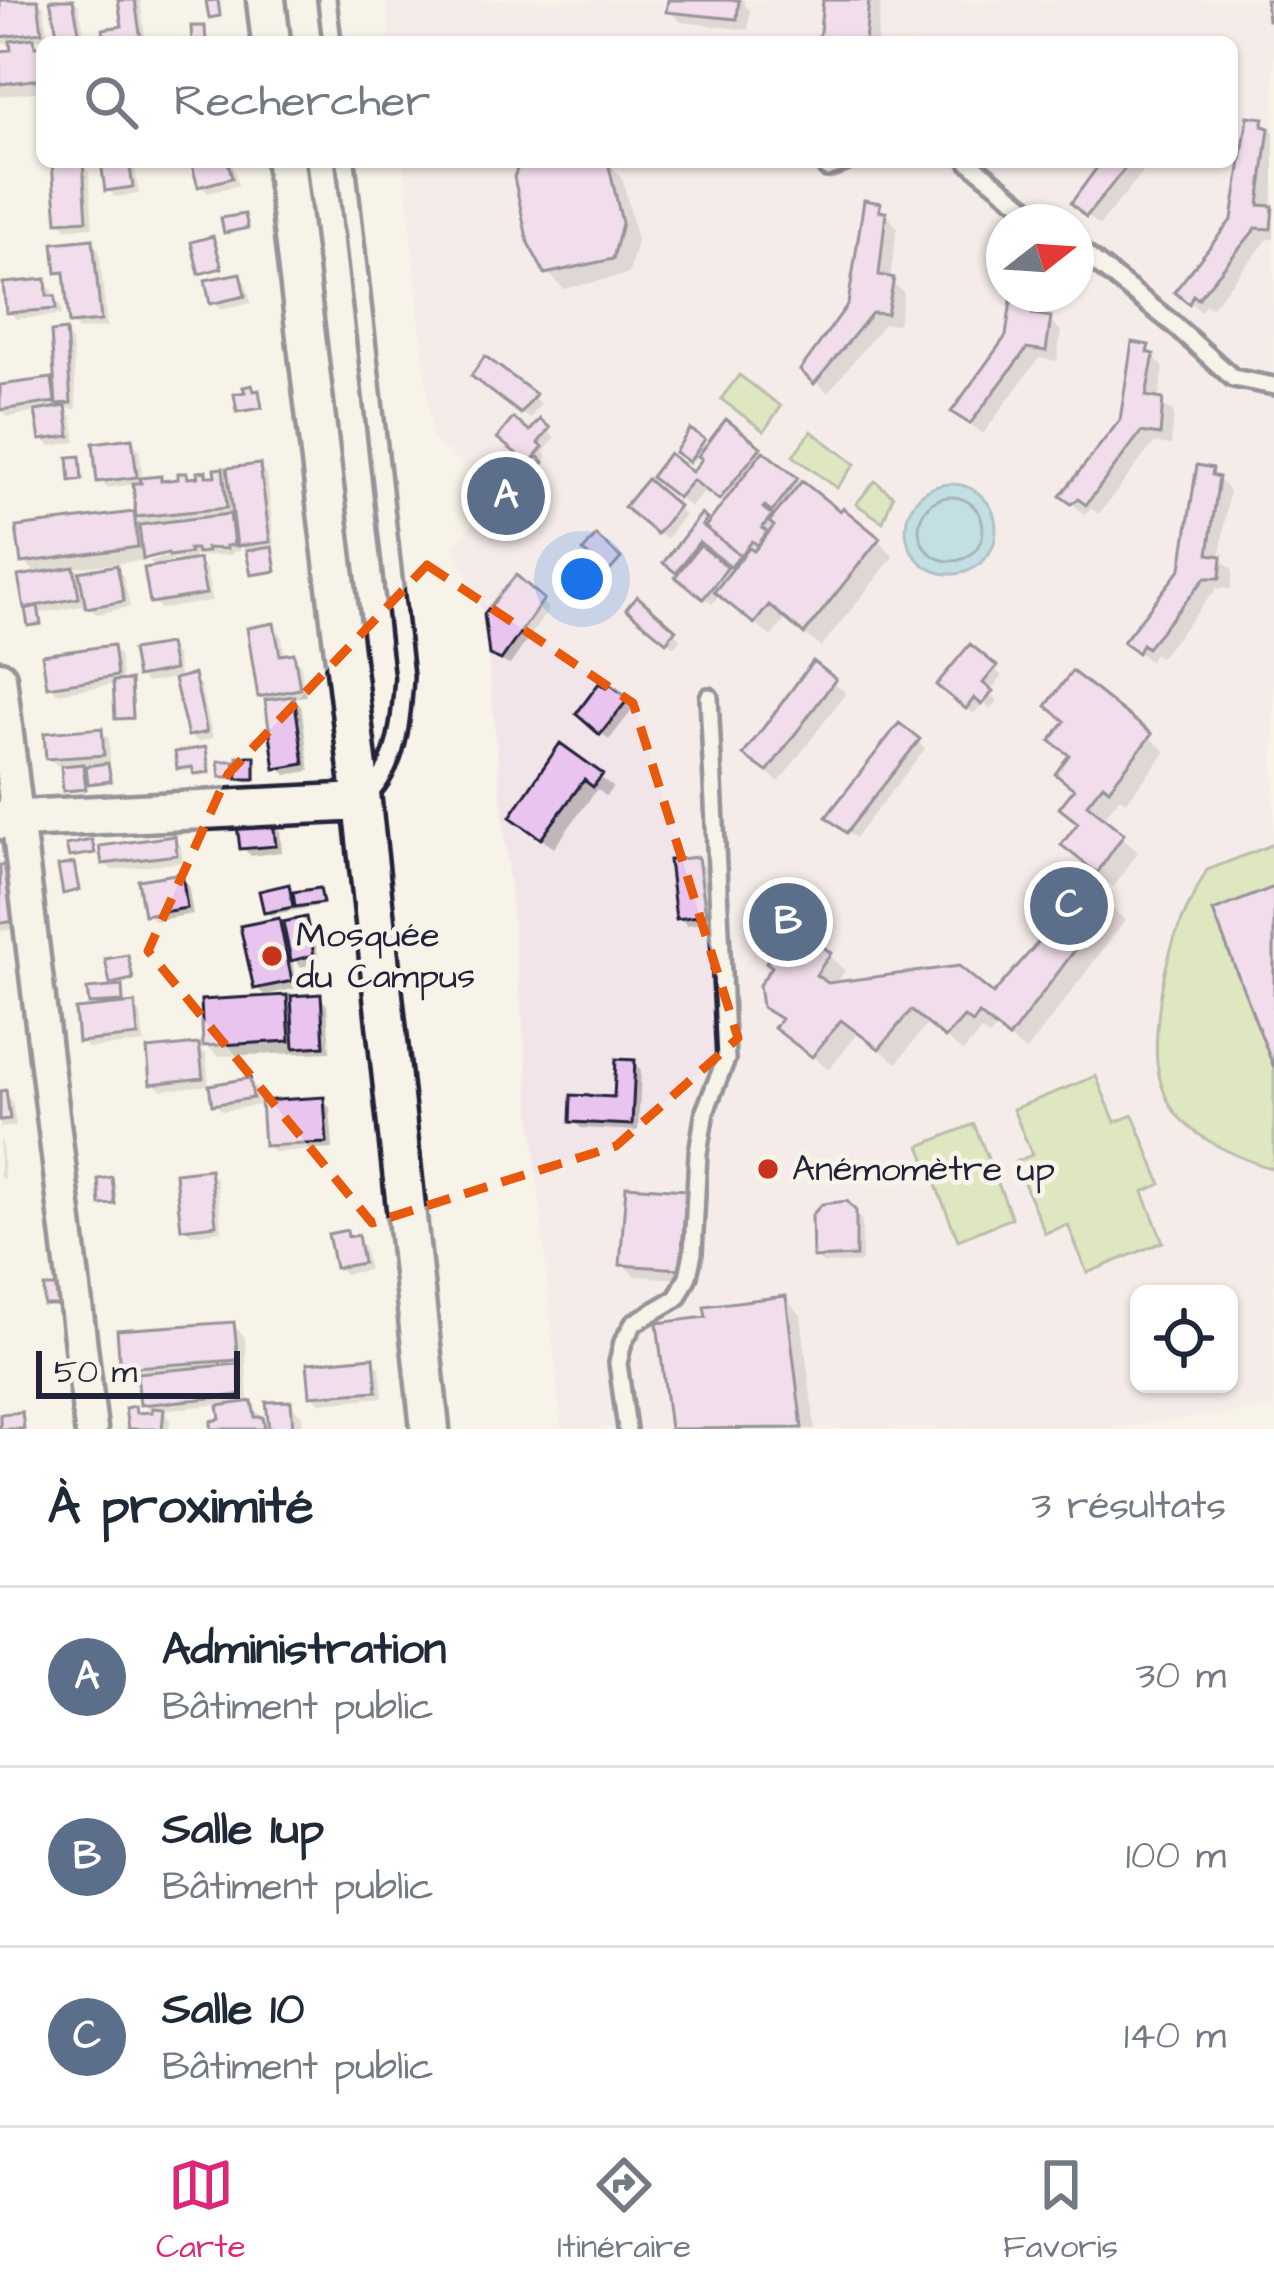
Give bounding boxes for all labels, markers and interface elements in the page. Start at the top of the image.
search box [36,36,1238,168]
icon: search [78,69,144,135]
text: Rechercher [174,71,430,133]
north arrow [986,204,1094,312]
pin: A [467,451,545,541]
your location [552,549,612,609]
pin: C [1030,861,1108,951]
pin: B [749,877,827,967]
place label: Mosquée du Campus [296,910,475,1002]
marker: Mosquée du Campus [259,943,285,969]
place label: Anémomètre up [792,1144,1055,1195]
marker: Anémomètre up [755,1156,781,1182]
map controls [1130,1285,1238,1393]
button: locate [1130,1285,1238,1393]
scale bar [36,1345,240,1398]
text: 50 m [54,1349,137,1395]
text: À proximité [48,1472,314,1543]
text: 3 résultats [1031,1480,1226,1534]
text: Administration [162,1619,446,1681]
text: A [75,1650,99,1704]
text: 30 m [1136,1650,1226,1704]
text: Bâtiment public [162,1681,434,1735]
text: Salle 1up [162,1799,324,1861]
text: B [73,1830,101,1884]
text: 100 m [1126,1830,1226,1884]
text: Bâtiment public [162,1861,434,1915]
text: Salle 10 [162,1979,304,2041]
text: C [73,2010,101,2064]
text: 140 m [1124,2010,1226,2064]
text: Bâtiment public [162,2041,434,2095]
tab: Carte [156,2152,245,2270]
tab: Itinéraire [557,2152,691,2270]
tab: Favoris [1003,2152,1118,2270]

